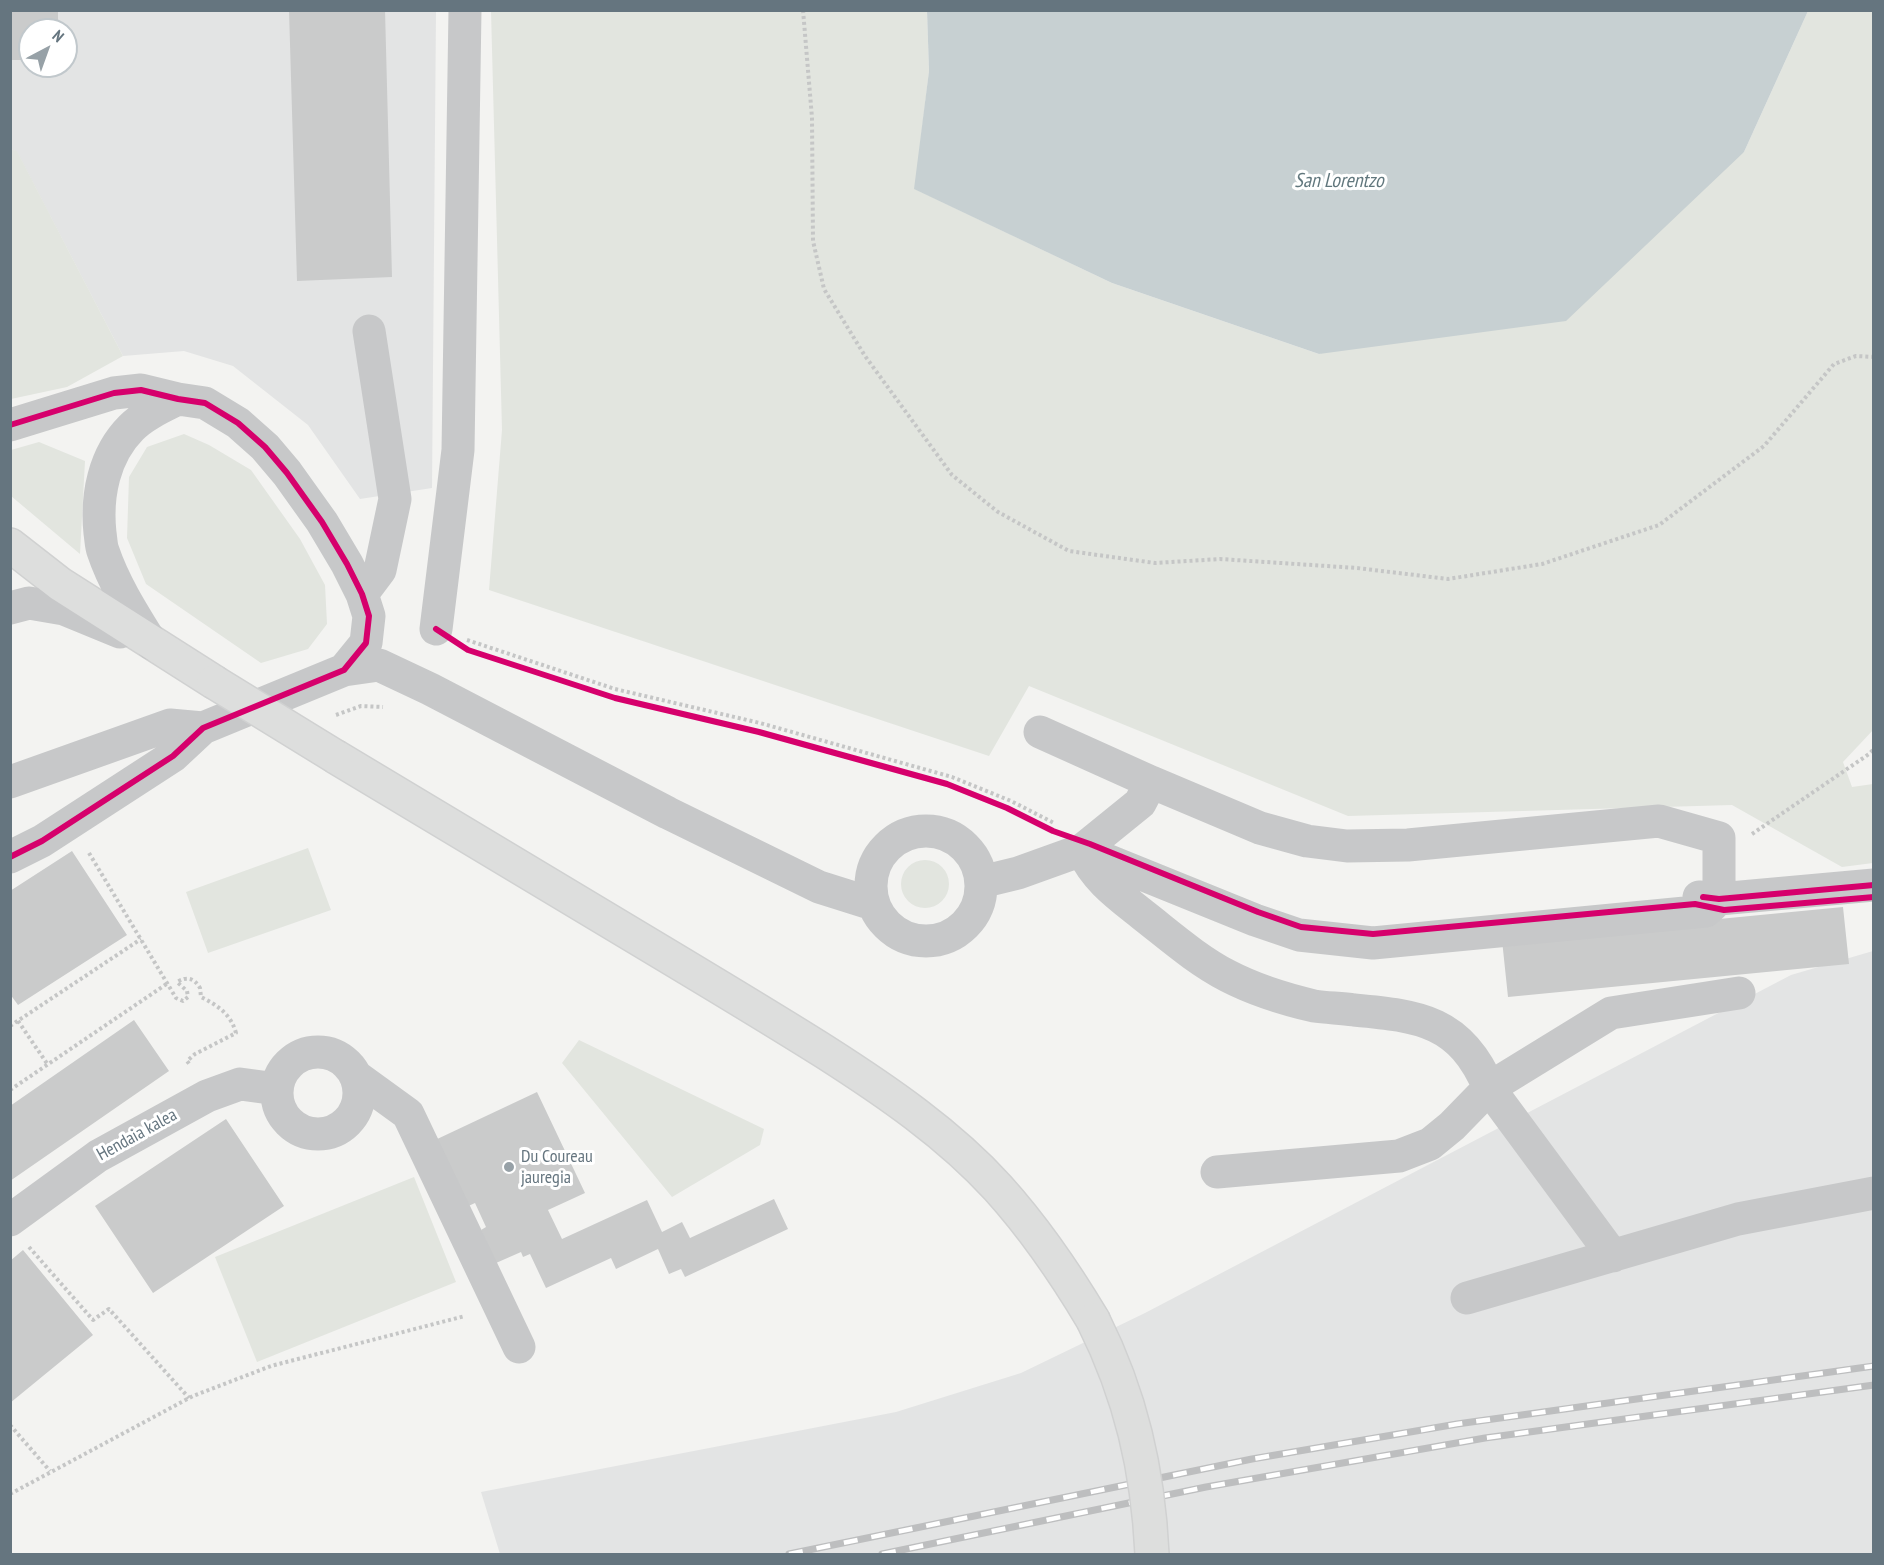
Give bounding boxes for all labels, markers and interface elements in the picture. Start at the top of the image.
north arrow [18,18,78,78]
text: N [49,26,68,46]
water label: San Lorentzo [1294,169,1384,193]
street label: Hendaia kalea [93,1104,181,1166]
place label: Du Coureau jauregia [521,1146,593,1188]
marker: Du Coureau jauregia [502,1160,516,1174]

